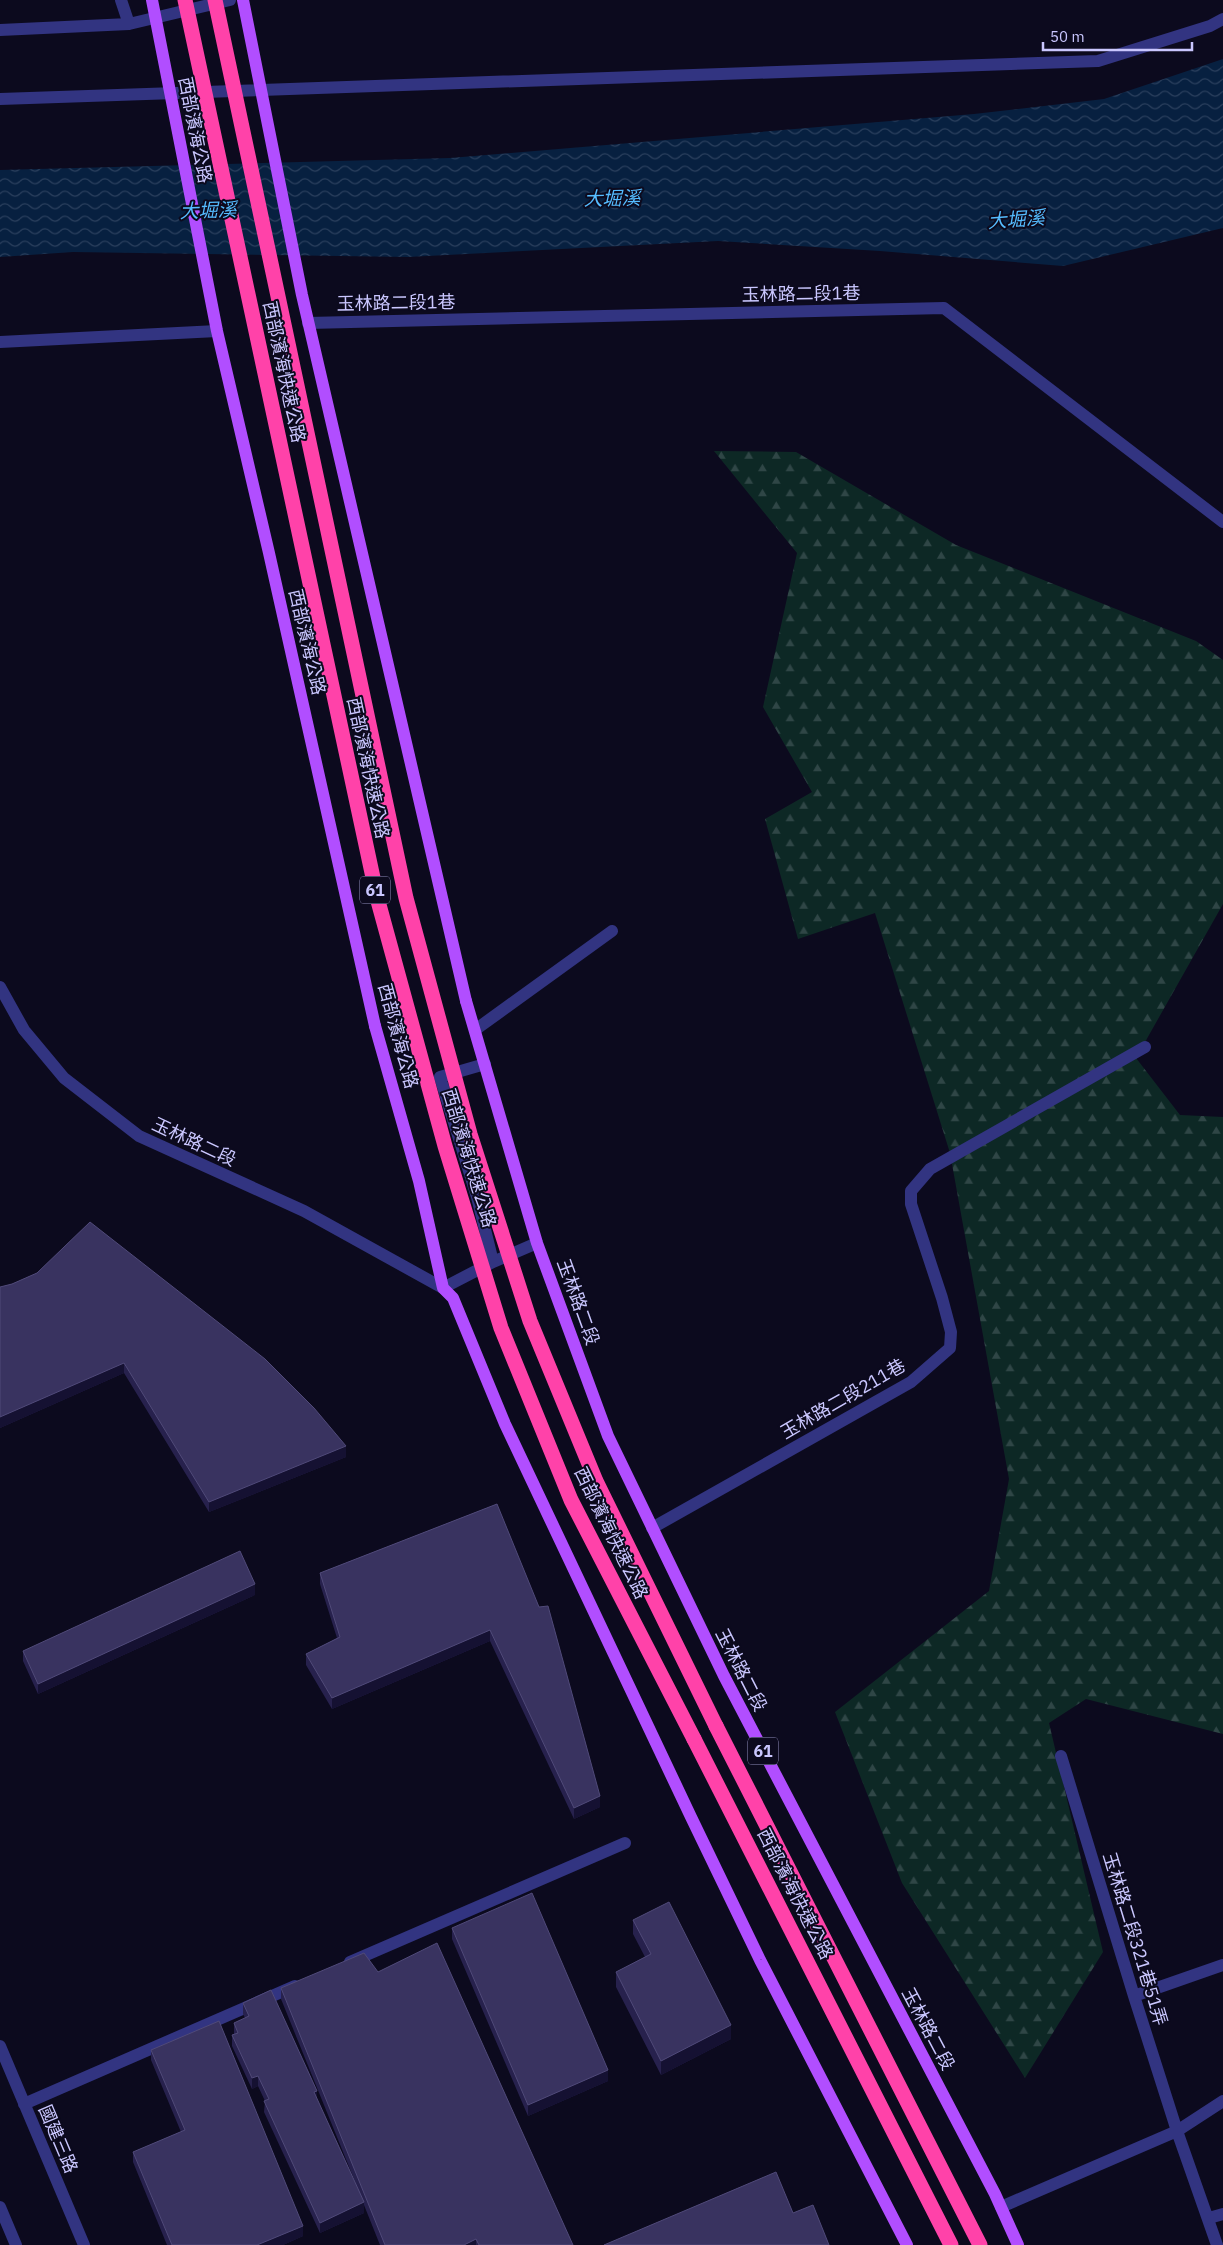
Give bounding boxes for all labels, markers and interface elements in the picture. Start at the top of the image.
scale bar [1043,20,1192,52]
text: 50 m [1050,27,1085,46]
street label: 西部濱海公路 [174,75,217,185]
water label: 大堀溪 [583,185,644,210]
water label: 大堀溪 [179,197,240,223]
water label: 大堀溪 [987,205,1048,233]
street label: 玉林路二段1巷 [741,281,861,306]
street label: 玉林路二段1巷 [336,290,456,315]
street label: 西部濱海快速公路 [258,299,311,445]
street label: 西部濱海公路 [284,587,331,697]
street label: 西部濱海快速公路 [342,695,395,841]
road number: 61 [360,876,390,904]
street label: 西部濱海公路 [373,981,424,1091]
street label: 西部濱海快速公路 [437,1086,502,1230]
street label: 玉林路二段 [149,1112,240,1171]
street label: 玉林路二段 [552,1256,605,1348]
street label: 玉林路二段211巷 [776,1354,909,1444]
street label: 西部濱海快速公路 [570,1463,653,1603]
street label: 玉林路二段 [711,1624,772,1715]
road number: 61 [748,1738,778,1764]
street label: 西部濱海快速公路 [753,1824,838,1963]
street label: 玉林路二段321巷51弄 [1098,1849,1173,2028]
street label: 玉林路二段 [897,1984,960,2074]
street label: 國建三路 [34,2101,83,2176]

